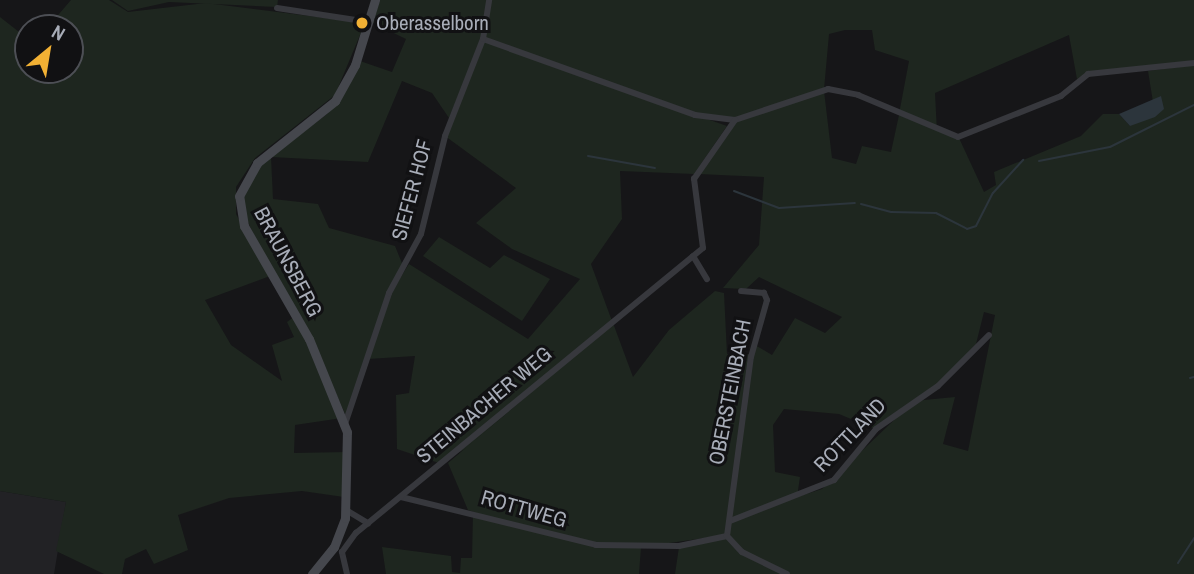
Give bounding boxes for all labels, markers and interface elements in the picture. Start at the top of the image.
place label: Oberasselborn [376,10,489,36]
north arrow [14,14,84,84]
marker: Oberasselborn [354,15,370,31]
text: N [47,18,70,47]
street label: SIEFER HOF [386,137,438,243]
street label: BRAUNSBERG [249,203,327,321]
street label: OBERSTEINBACH [704,317,756,467]
street label: STEINBACHER WEG [411,341,557,469]
street label: ROTTLAND [809,393,891,477]
street label: ROTTWEG [478,485,570,533]

